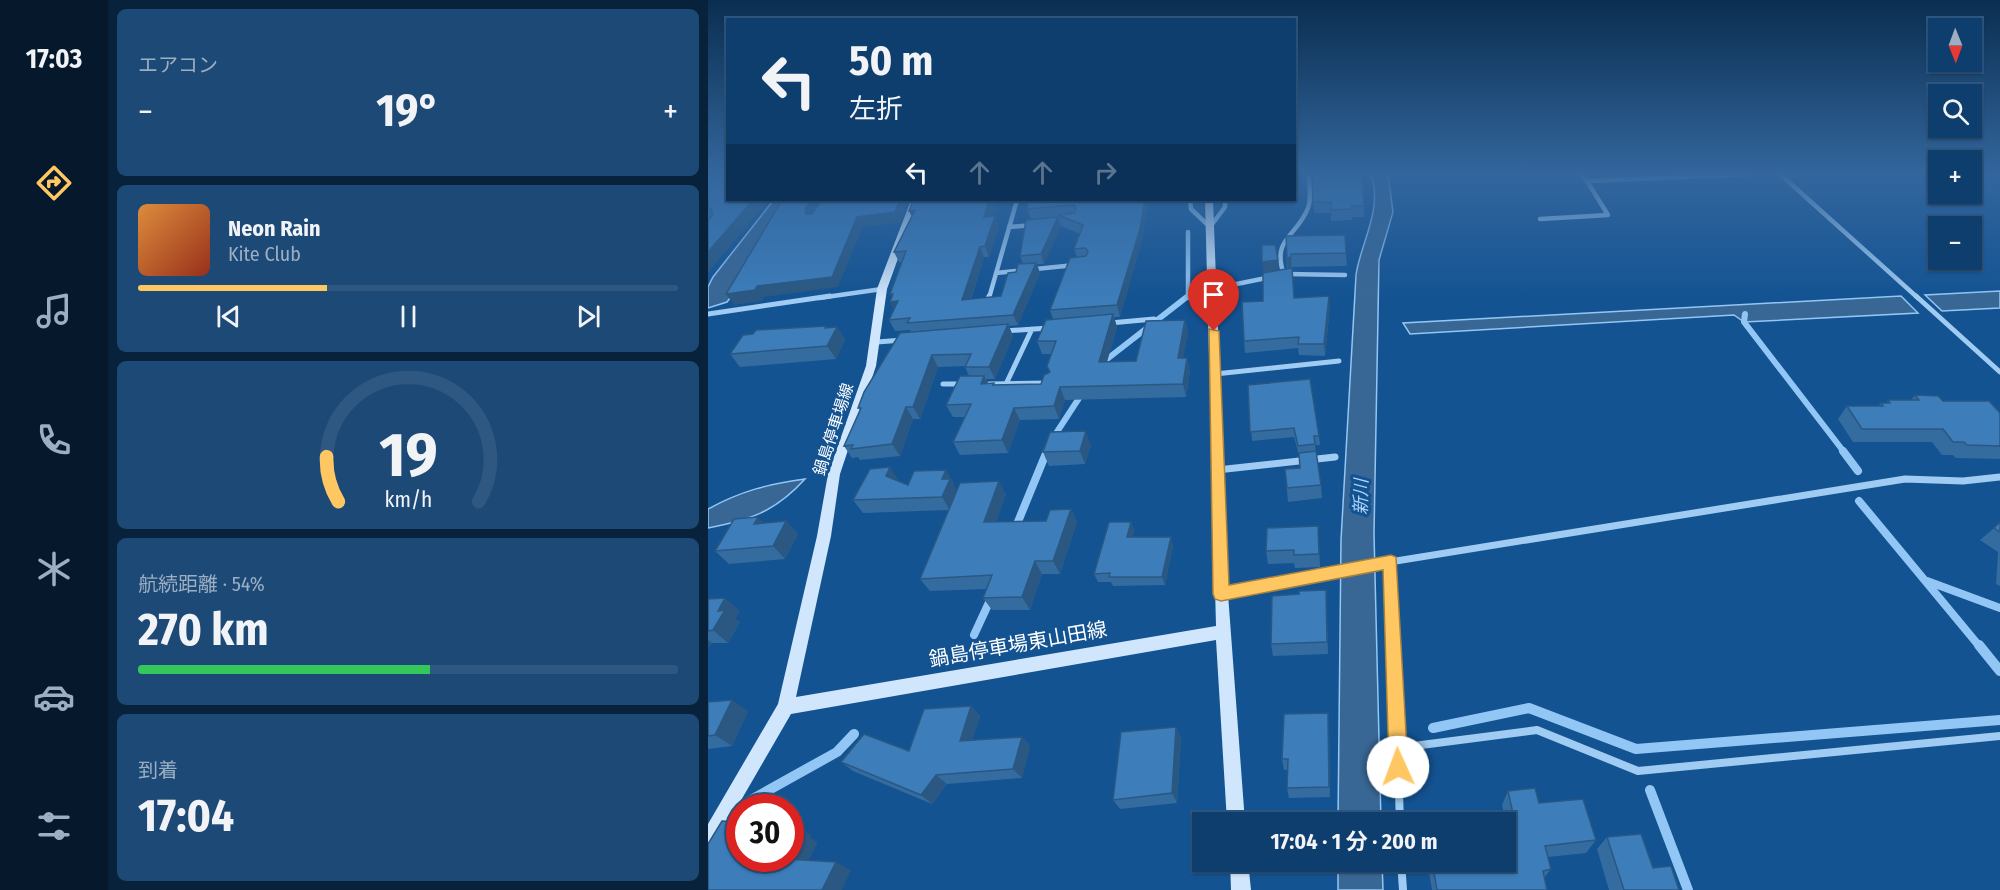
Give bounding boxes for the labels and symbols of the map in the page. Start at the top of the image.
north arrow [1928,18,1982,72]
pin [1188,269,1239,331]
street label: 鍋島停車場線 [810,381,857,478]
water label: 新川 [1350,477,1372,515]
street label: 鍋島停車場東山田線 [927,617,1109,671]
position arrow [1366,735,1430,799]
speed limit sign: 30 [726,794,804,872]

